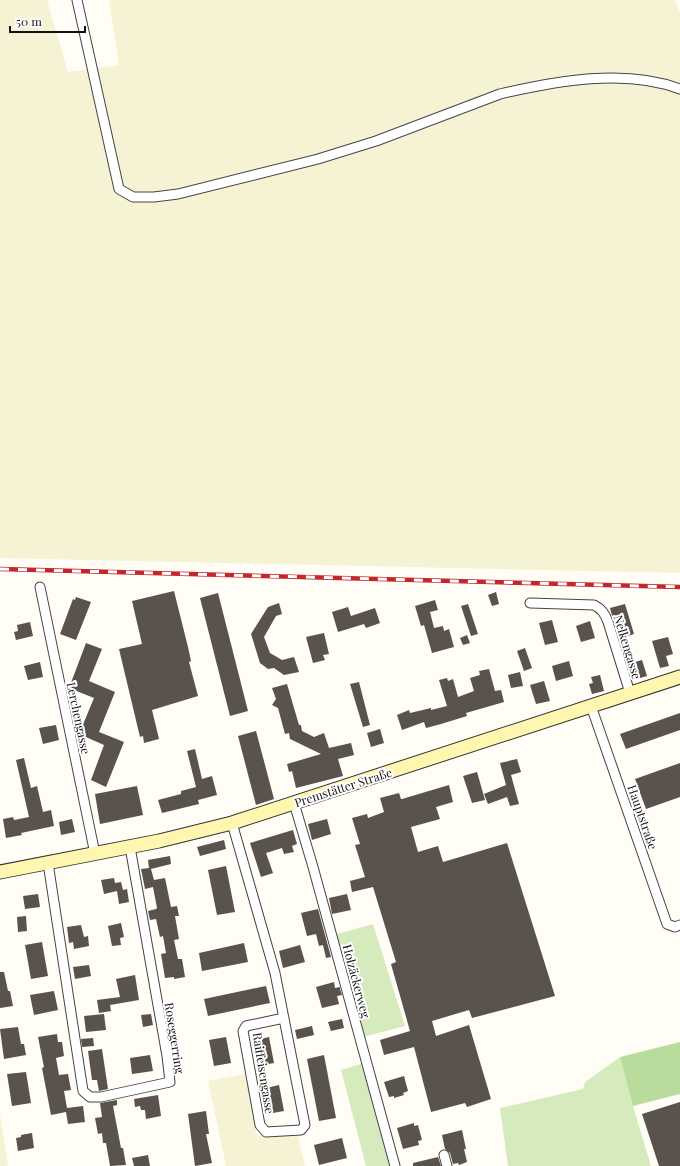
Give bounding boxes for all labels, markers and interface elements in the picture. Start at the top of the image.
scale bar [10,8,85,34]
text: 50 m [16,13,42,29]
street label: Nelkengasse [611,613,645,681]
street label: Lerchengasse [64,681,94,755]
street label: Premstätter Straße [292,764,394,810]
street label: Hauptstraße [624,783,662,851]
street label: Holzäckerweg [340,942,375,1020]
street label: Roseggerring [161,1001,189,1075]
street label: Raiffeisengasse [250,1031,278,1115]

